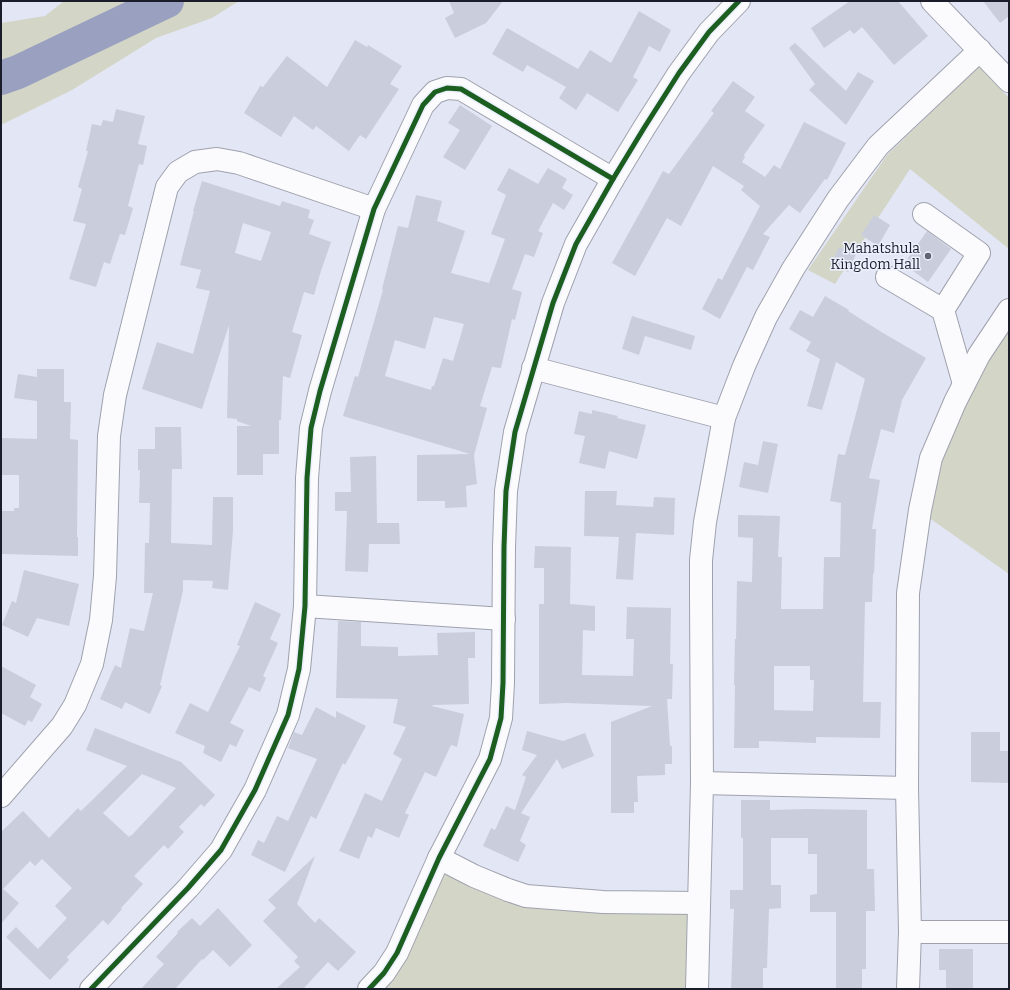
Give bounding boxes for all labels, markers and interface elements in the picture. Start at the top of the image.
place label: Mahatshula Kingdom Hall [830,240,920,273]
marker: Mahatshula Kingdom Hall [923,251,933,261]

